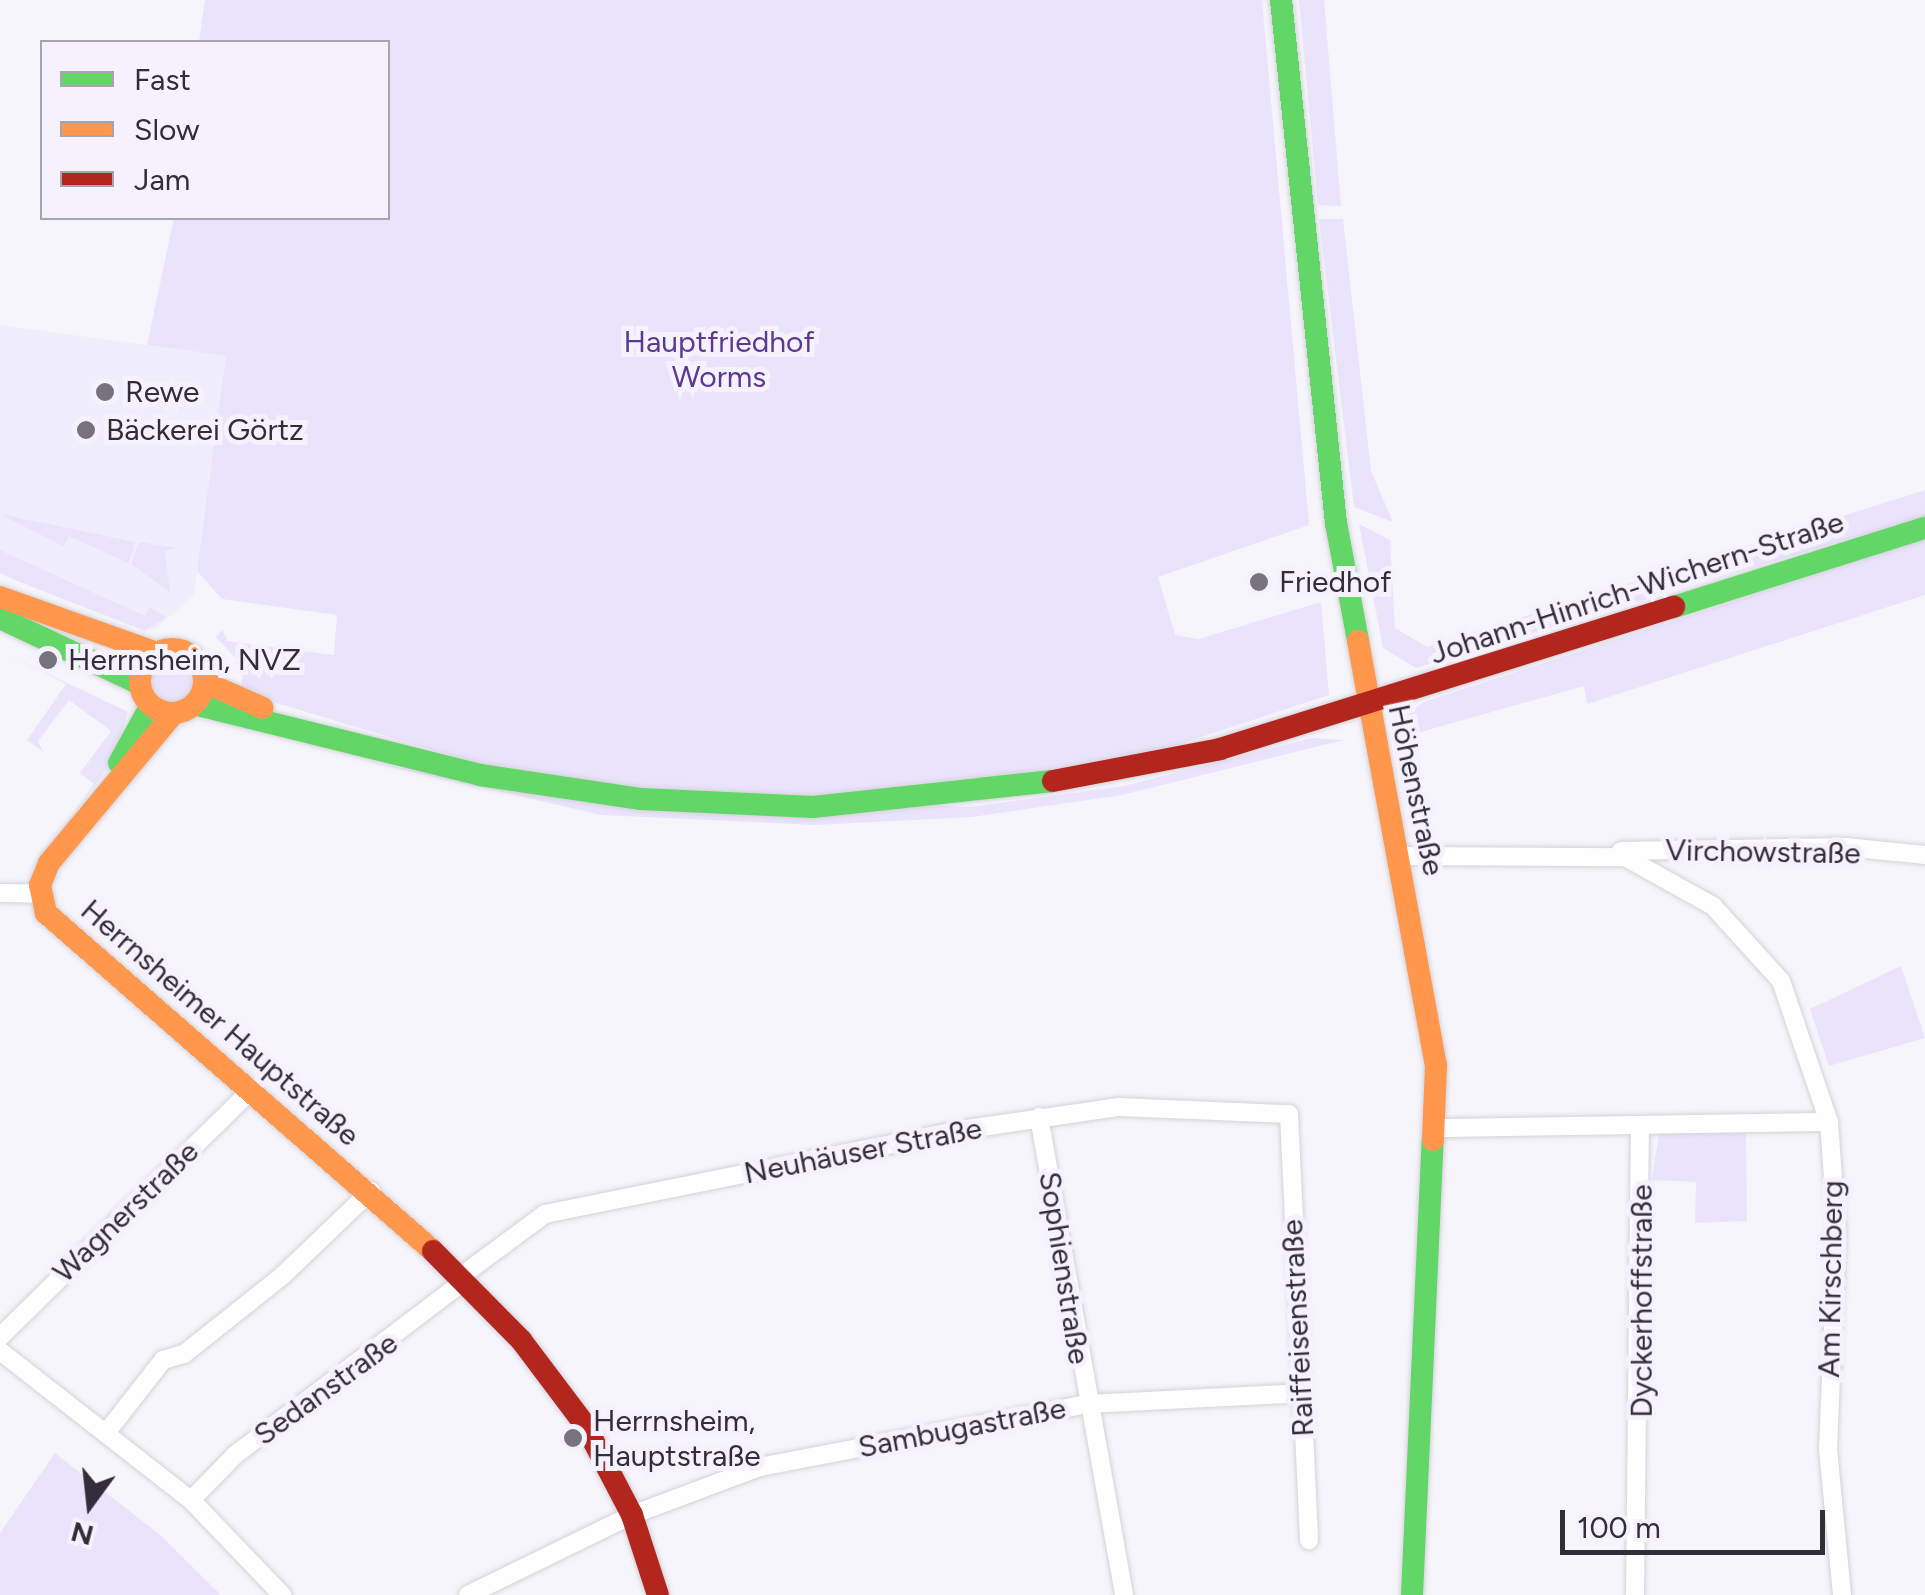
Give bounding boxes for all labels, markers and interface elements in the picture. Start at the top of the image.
legend [40,40,390,220]
text: Fast [134,61,191,98]
text: Slow [134,111,200,148]
text: Jam [134,161,190,198]
park label: Hauptfriedhof Worms [624,324,814,394]
place label: Rewe [125,374,199,410]
marker: Rewe [94,381,116,403]
place label: Bäckerei Görtz [106,412,304,448]
marker: Bäckerei Görtz [75,419,97,441]
street label: Johann-Hinrich-Wichern-Straße [1426,504,1848,672]
place label: Friedhof [1279,564,1391,600]
marker: Friedhof [1248,571,1270,593]
place label: Herrnsheim, NVZ [68,642,301,678]
marker: Herrnsheim, NVZ [37,649,59,671]
street label: Höhenstraße [1380,701,1452,879]
street label: Virchowstraße [1665,832,1861,872]
street label: Herrnsheimer Hauptstraße [73,892,367,1154]
street label: Neuhäuser Straße [741,1110,985,1192]
street label: Wagnerstraße [46,1134,206,1290]
street label: Sophienstraße [1031,1169,1097,1367]
street label: Am Kirschberg [1811,1180,1851,1378]
street label: Dyckerhoffstraße [1624,1184,1660,1418]
street label: Raiffeisenstraße [1274,1218,1322,1438]
street label: Sedanstraße [247,1325,405,1453]
street label: Sambugastraße [855,1390,1069,1466]
place label: Herrnsheim, Hauptstraße [593,1403,761,1474]
marker: Herrnsheim, Hauptstraße [562,1427,584,1449]
north arrow [40,1455,140,1555]
scale bar [1565,1490,1830,1552]
text: 100 m [1577,1509,1661,1546]
text: N [67,1515,97,1553]

